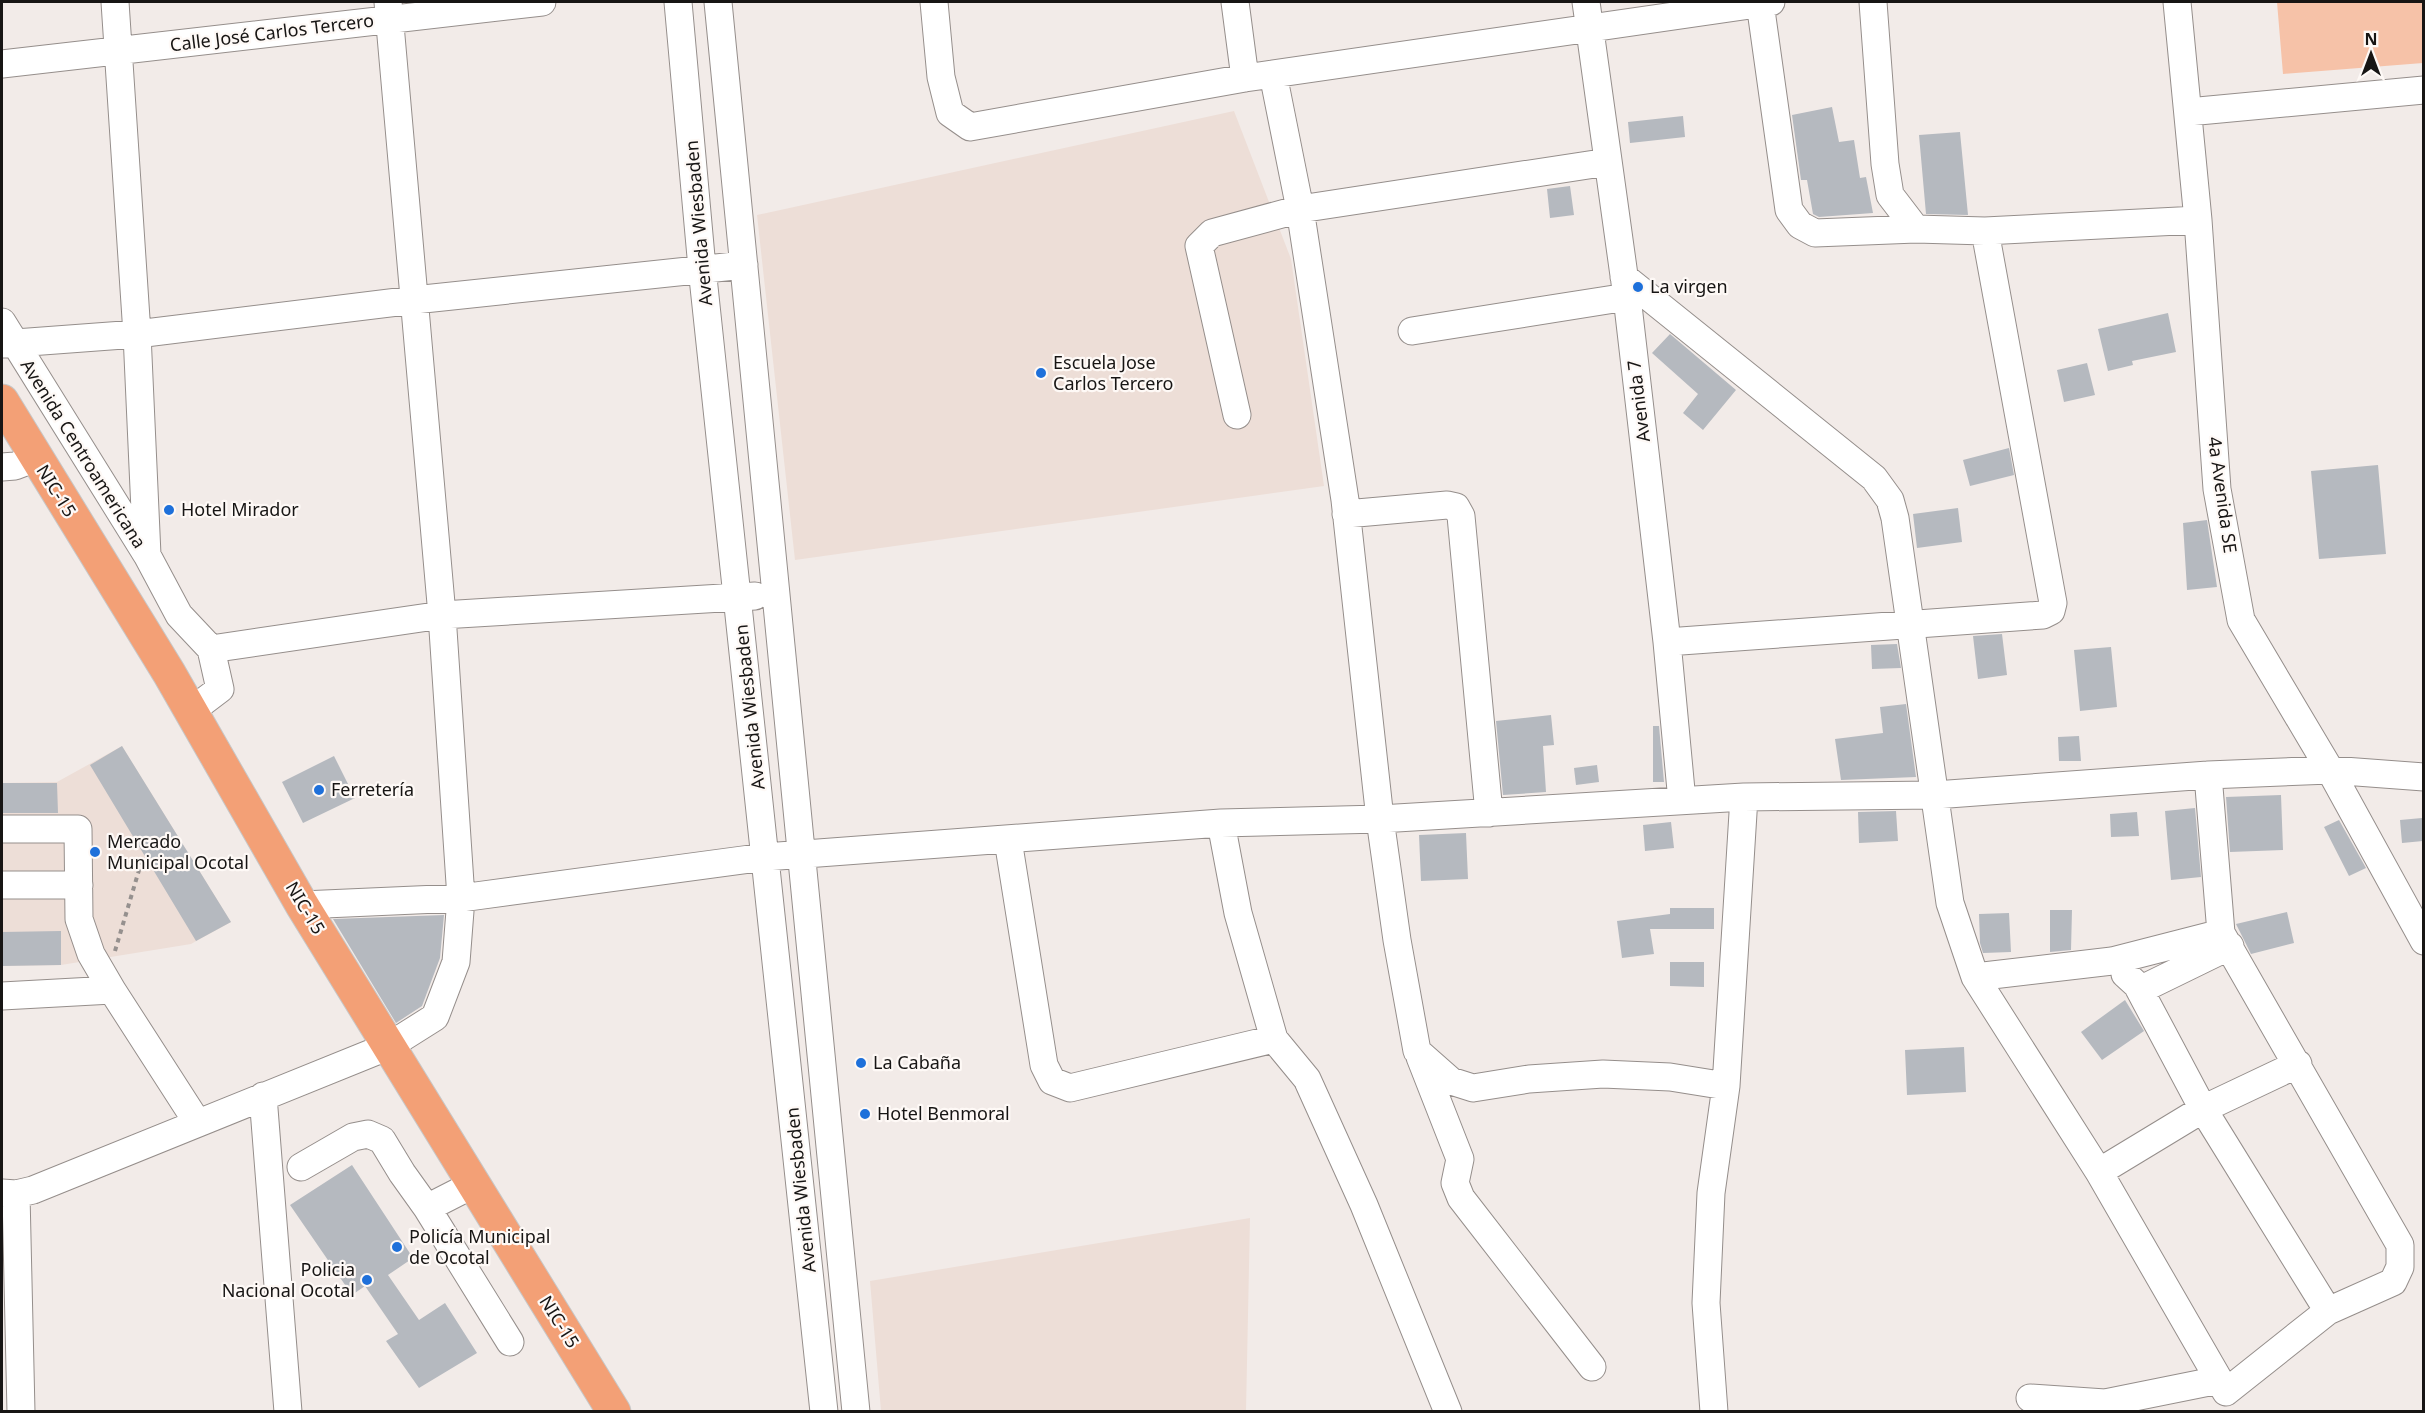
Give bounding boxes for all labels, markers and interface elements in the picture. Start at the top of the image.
street label: Calle José Carlos Tercero [169,8,375,56]
north arrow [2341,24,2401,84]
text: N [2364,28,2378,50]
street label: Avenida Wiesbaden [679,139,717,307]
place label: La virgen [1650,274,1728,298]
marker: La virgen [1631,280,1645,294]
place label: Escuela Jose Carlos Tercero [1053,350,1173,395]
street label: Avenida Centroamericana [16,354,152,553]
street label: Avenida 7 [1621,359,1655,444]
marker: Escuela Jose Carlos Tercero [1034,366,1048,380]
street label: 4a Avenida SE [2203,435,2243,555]
street label: NIC-15 [31,460,82,521]
place label: Hotel Mirador [181,497,299,521]
marker: Hotel Mirador [162,503,176,517]
street label: Avenida Wiesbaden [728,623,770,791]
place label: Ferretería [331,777,414,801]
marker: Ferretería [312,783,326,797]
place label: Mercado Municipal Ocotal [107,829,249,874]
marker: Mercado Municipal Ocotal [88,845,102,859]
street label: NIC-15 [281,877,331,938]
place label: La Cabaña [873,1050,961,1074]
marker: La Cabaña [854,1056,868,1070]
place label: Hotel Benmoral [877,1101,1010,1125]
street label: Avenida Wiesbaden [779,1106,821,1274]
marker: Hotel Benmoral [858,1107,872,1121]
place label: Policía Municipal de Ocotal [409,1224,550,1269]
marker: Policía Municipal de Ocotal [390,1240,404,1254]
place label: Policia Nacional Ocotal [222,1257,355,1302]
marker: Policia Nacional Ocotal [360,1273,374,1287]
street label: NIC-15 [534,1291,585,1352]

